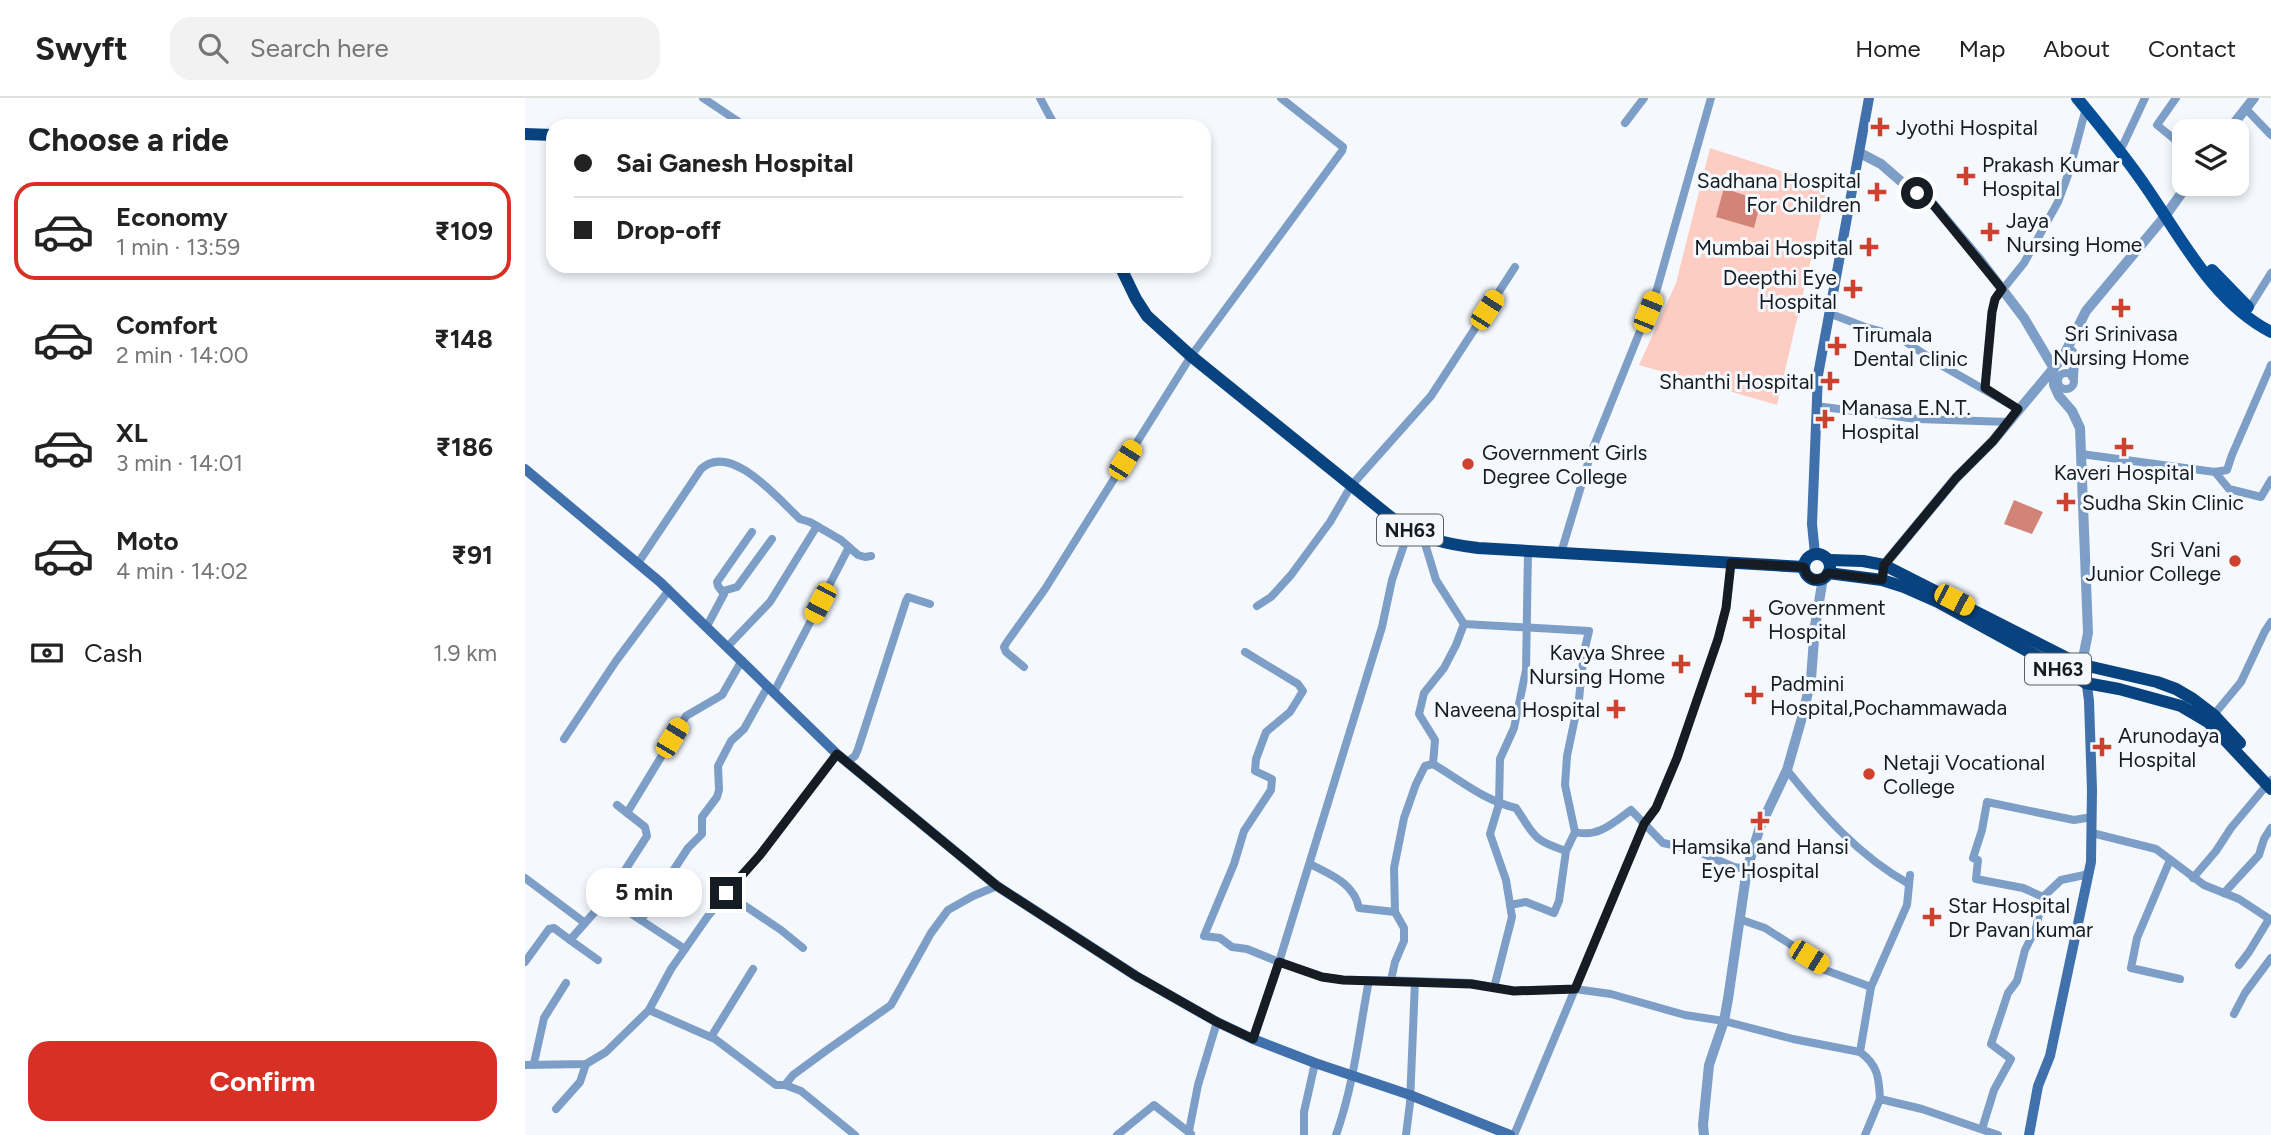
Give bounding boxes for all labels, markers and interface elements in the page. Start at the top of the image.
search box [170,17,660,80]
text: Swyft [35,29,128,68]
icon: search [194,29,232,67]
text: Search here [250,32,389,64]
text: Home [1855,34,1921,63]
text: Map [1959,34,2005,63]
text: About [2043,34,2110,63]
text: Contact [2148,34,2236,63]
place label: Jyothi Hospital [1896,115,2038,140]
marker: Jyothi Hospital [1870,117,1890,137]
map controls [2172,119,2249,196]
button: layers [2172,119,2249,196]
text: Choose a ride [28,121,229,159]
text: Sai Ganesh Hospital [616,147,854,179]
place label: Prakash Kumar Hospital [1982,152,2119,201]
marker: Prakash Kumar Hospital [1956,166,1976,186]
place label: Sadhana Hospital For Children [1697,168,1861,217]
route start [1901,177,1933,209]
marker: Sadhana Hospital For Children [1867,182,1887,202]
icon: car [32,200,95,263]
text: Economy [116,201,228,233]
place label: Jaya Nursing Home [2006,208,2142,257]
text: Drop-off [616,214,721,246]
text: ₹109 [434,215,493,247]
marker: Jaya Nursing Home [1980,222,2000,242]
text: 1 min · 13:59 [116,233,240,261]
place label: Mumbai Hospital [1694,235,1853,260]
marker: Mumbai Hospital [1859,237,1879,257]
place label: Deepthi Eye Hospital [1723,265,1837,314]
marker: Deepthi Eye Hospital [1843,279,1863,299]
car [1467,287,1508,333]
car [1631,289,1666,335]
marker: Sri Srinivasa Nursing Home [2111,298,2131,318]
icon: car [32,308,95,371]
text: Comfort [116,309,218,341]
place label: Sri Srinivasa Nursing Home [2053,321,2189,370]
place label: Tirumala Dental clinic [1853,322,1968,371]
text: ₹148 [434,323,493,355]
marker: Tirumala Dental clinic [1827,336,1847,356]
text: 2 min · 14:00 [116,341,249,369]
place label: Shanthi Hospital [1659,369,1814,394]
marker: Shanthi Hospital [1820,371,1840,391]
place label: Manasa E.N.T. Hospital [1841,395,1971,444]
marker: Manasa E.N.T. Hospital [1815,409,1835,429]
icon: car [32,416,95,479]
text: XL [116,417,148,449]
text: ₹186 [435,431,493,463]
car [1105,437,1146,483]
marker: Kaveri Hospital [2114,437,2134,457]
place label: Government Girls Degree College [1482,440,1647,489]
text: 3 min · 14:01 [116,449,243,477]
marker: Government Girls Degree College [1460,456,1476,472]
place label: Kaveri Hospital [2054,460,2194,485]
place label: Sudha Skin Clinic [2082,490,2244,515]
marker: Sudha Skin Clinic [2056,492,2076,512]
road number: NH63 [1377,514,1443,546]
icon: car [32,524,95,587]
text: Moto [116,525,179,557]
place label: Sri Vani Junior College [2086,537,2221,586]
text: ₹91 [451,539,493,571]
marker: Sri Vani Junior College [2227,553,2243,569]
text: 4 min · 14:02 [116,557,248,585]
car [801,580,840,626]
car [1931,581,1978,619]
place label: Government Hospital [1768,595,1886,644]
marker: Government Hospital [1742,609,1762,629]
icon: cash [28,634,66,672]
text: Cash [84,637,143,669]
text: 1.9 km [433,639,497,667]
place label: Kavya Shree Nursing Home [1529,640,1665,689]
marker: Kavya Shree Nursing Home [1671,654,1691,674]
road number: NH63 [2025,654,2091,684]
place label: Padmini Hospital,Pochammawada [1770,671,2007,720]
marker: Padmini Hospital,Pochammawada [1744,685,1764,705]
place label: Naveena Hospital [1434,697,1600,722]
marker: Naveena Hospital [1606,699,1626,719]
car [653,715,692,761]
place label: Arunodaya Hospital [2118,723,2219,772]
marker: Arunodaya Hospital [2092,737,2112,757]
place label: Netaji Vocational College [1883,750,2045,799]
marker: Netaji Vocational College [1861,766,1877,782]
marker: Hamsika and Hansi Eye Hospital [1750,811,1770,831]
place label: Hamsika and Hansi Eye Hospital [1671,834,1849,883]
callout: 5 min [586,868,701,918]
route end [710,877,742,909]
text: 5 min [615,878,673,906]
place label: Star Hospital Dr Pavan kumar [1948,893,2093,942]
marker: Star Hospital Dr Pavan kumar [1922,907,1942,927]
car [1786,937,1833,977]
button: Confirm [28,1041,497,1121]

